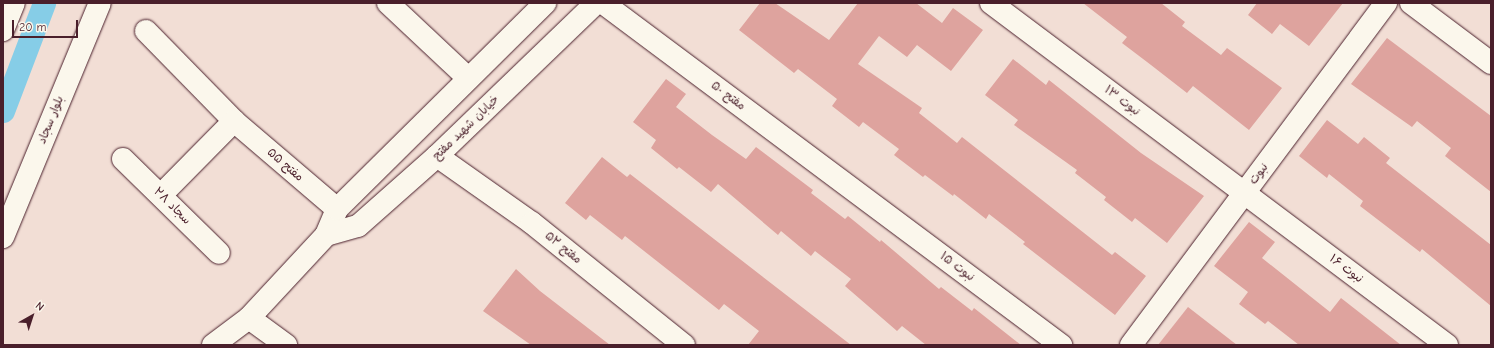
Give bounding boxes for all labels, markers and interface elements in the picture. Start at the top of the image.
scale bar [14,12,80,38]
text: 20 m [19,20,47,34]
street label: مفتح ۵۰ [708,78,748,114]
street label: نبوت ۱۳ [1101,83,1143,119]
street label: خیابان شهید مفتح [430,93,502,163]
street label: بلوار سجاد [35,94,67,146]
street label: مفتح ۵۵ [264,145,306,185]
street label: نبوت [1246,160,1272,188]
street label: سجاد ۲۸ [150,184,194,228]
street label: مفتح ۵۲ [542,229,584,267]
street label: نبوت ۱۵ [937,249,977,285]
street label: نبوت ۱۶ [1326,252,1366,286]
north arrow [12,296,52,336]
text: N [33,299,47,314]

